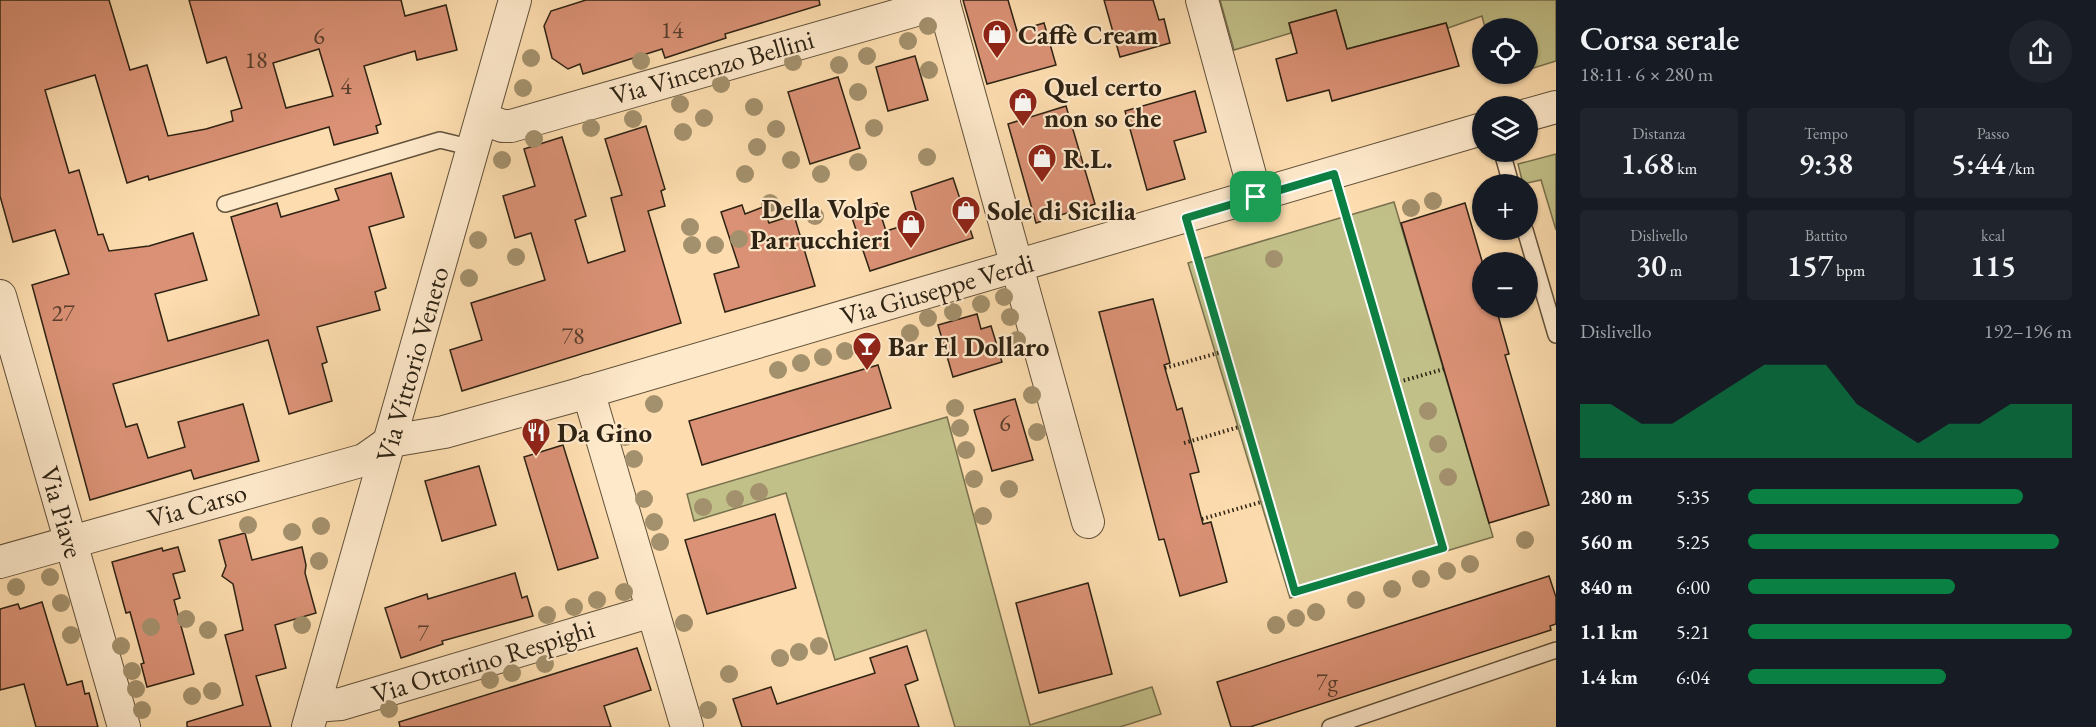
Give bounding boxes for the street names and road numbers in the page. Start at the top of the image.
street label: Via Vincenzo Bellini [606,21,818,113]
street label: Via Giuseppe Verdi [836,245,1038,333]
street label: Via Vittorio Veneto [367,262,457,466]
street label: Via Piave [32,462,92,562]
street label: Via Carso [143,474,251,536]
street label: Via Ottorino Respighi [367,610,599,712]

